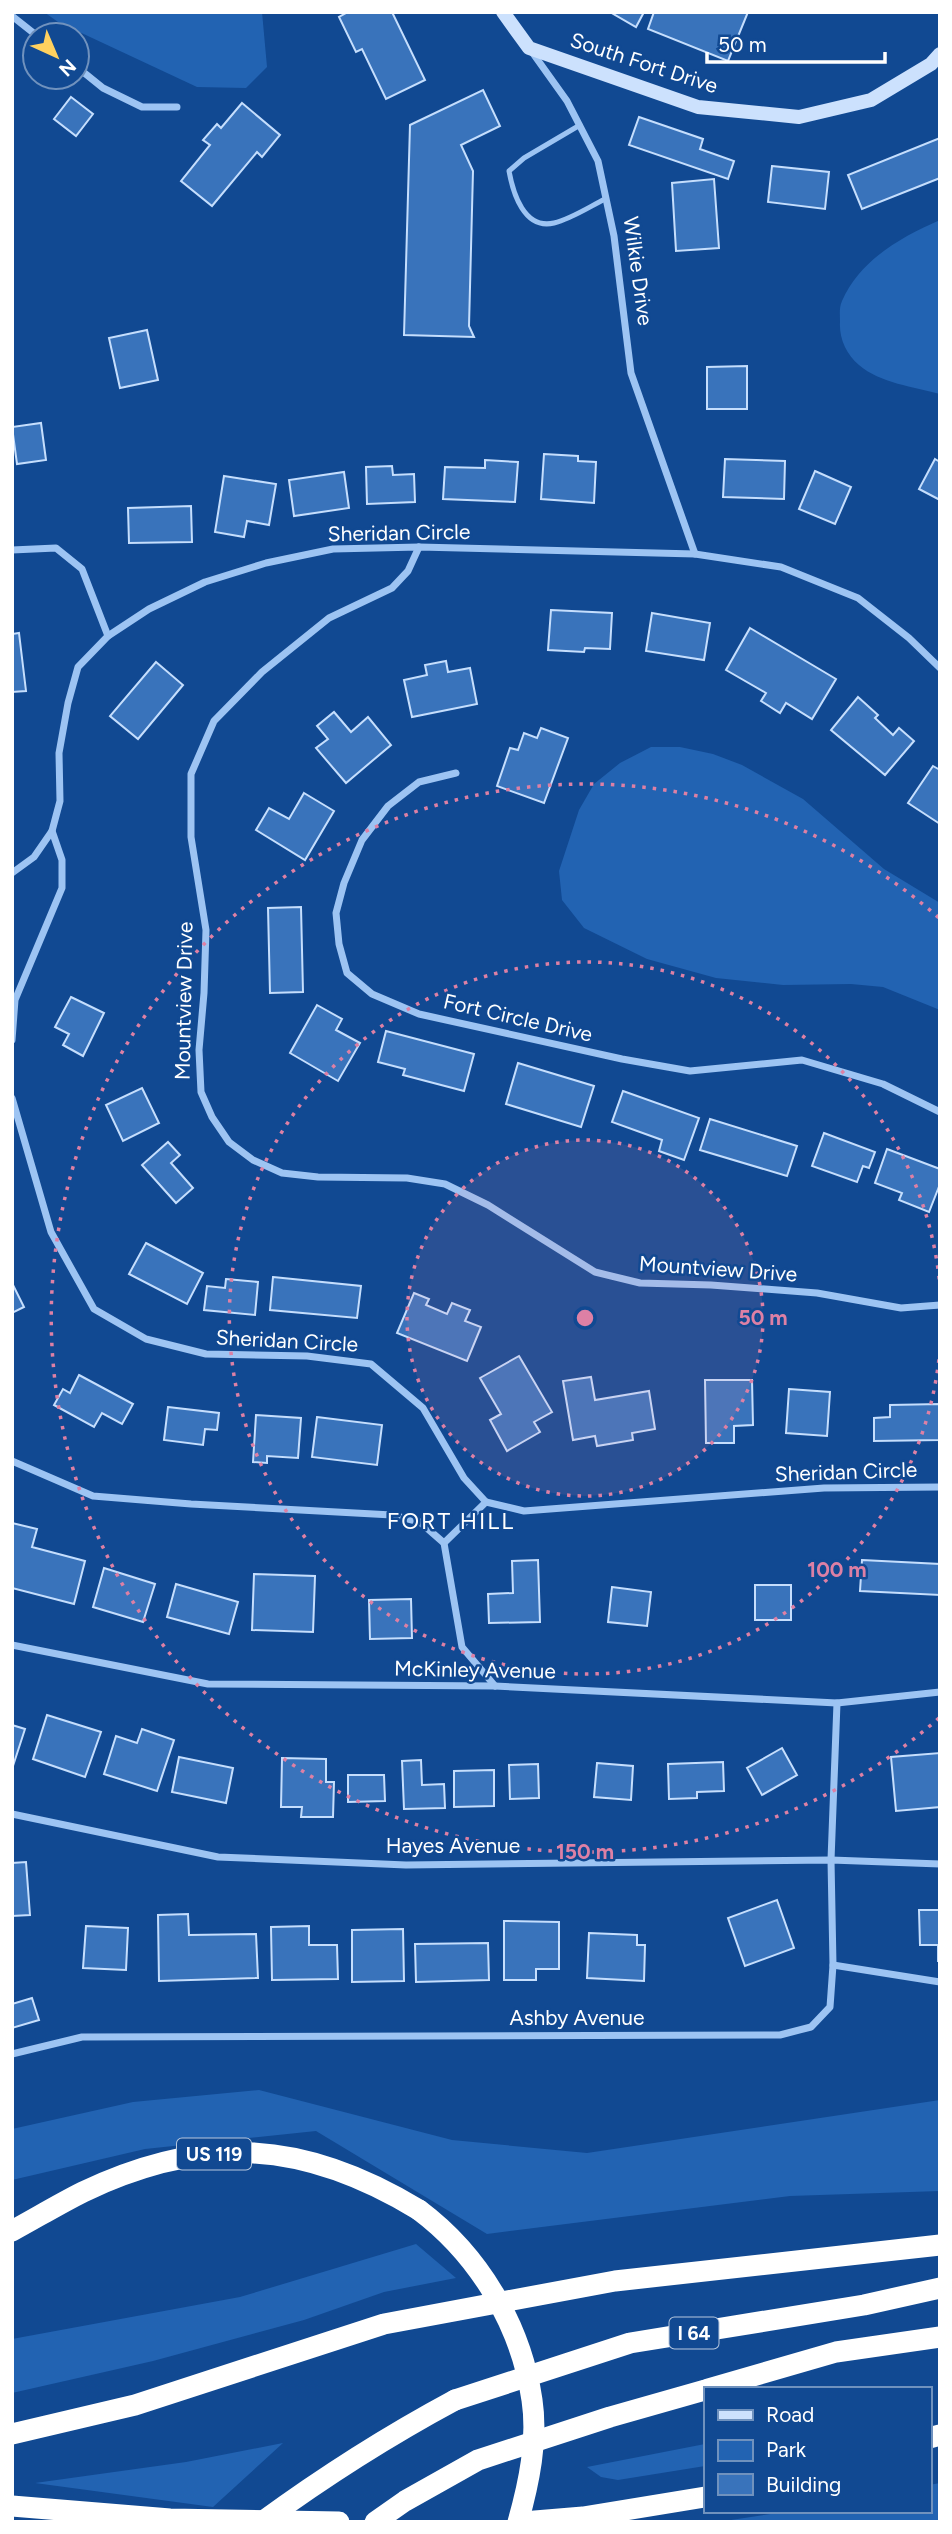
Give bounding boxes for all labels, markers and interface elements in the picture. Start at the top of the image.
north arrow [21,21,91,91]
scale bar [707,21,886,65]
street label: South Fort Drive [567,27,721,98]
text: 50 m [718,32,767,57]
text: N [54,54,81,81]
street label: Wilkie Drive [618,215,659,327]
street label: Sheridan Circle [328,519,470,546]
street label: Mountview Drive [170,922,197,1080]
street label: Fort Circle Drive [441,988,595,1047]
street label: Mountview Drive [638,1251,798,1286]
text: 50 m [738,1305,788,1330]
centre of rings [573,1306,597,1330]
street label: Sheridan Circle [215,1324,359,1357]
street label: Sheridan Circle [774,1457,918,1486]
district label: FORT HILL [387,1507,515,1535]
text: 100 m [807,1557,867,1582]
street label: McKinley Avenue [394,1656,556,1683]
street label: Hayes Avenue [386,1833,520,1858]
text: 150 m [556,1839,614,1864]
street label: Ashby Avenue [510,2005,645,2030]
road number: US 119 [177,2138,251,2170]
road number: I 64 [670,2318,718,2348]
legend [704,2387,931,2513]
text: Road [766,2402,814,2427]
text: Park [766,2437,807,2462]
text: Building [766,2472,841,2497]

